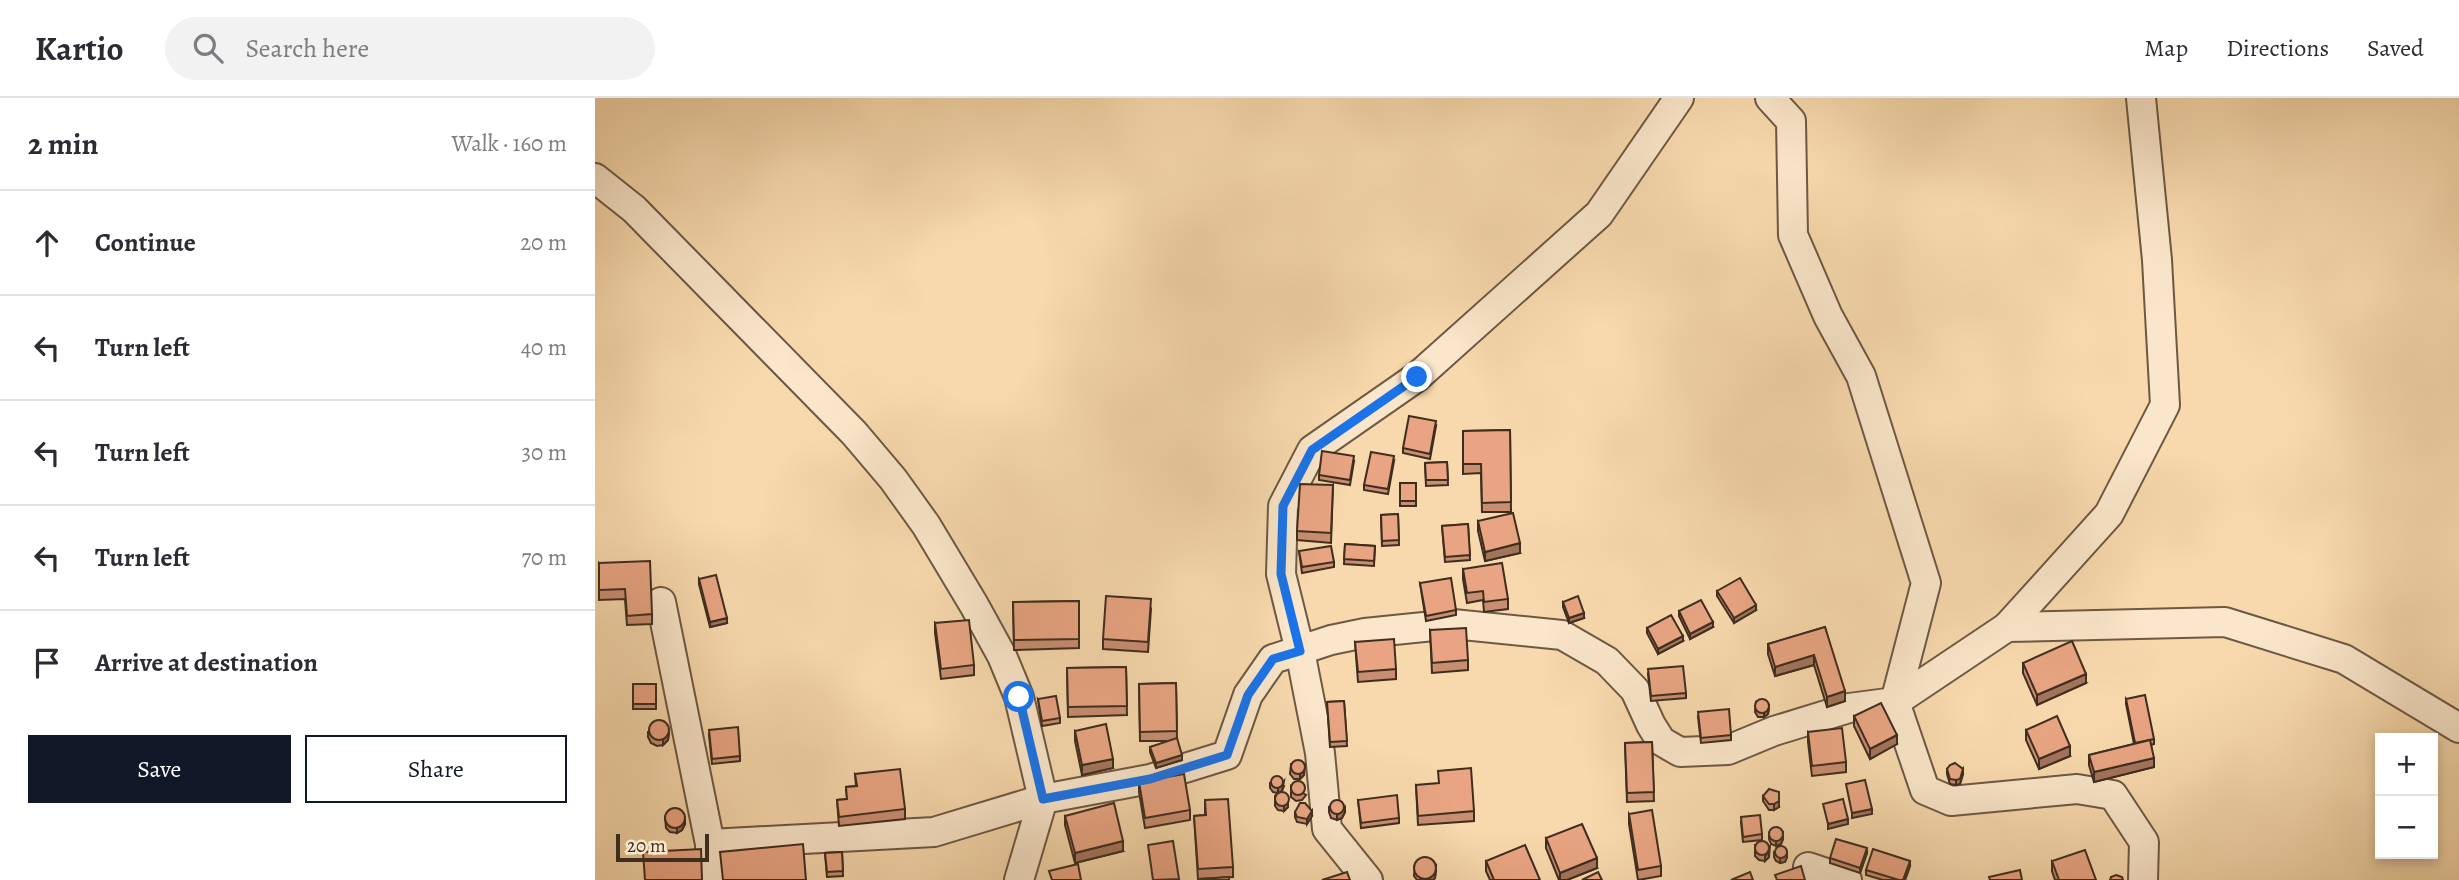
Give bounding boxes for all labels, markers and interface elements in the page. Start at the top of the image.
search box [165,17,655,80]
text: Kartio [35,26,123,71]
icon: search [189,29,227,67]
text: Search here [245,31,369,66]
text: Map [2144,32,2188,64]
text: Directions [2226,32,2329,64]
text: Saved [2367,32,2424,64]
text: 2 min [28,124,98,164]
text: Walk · 160 m [452,128,567,159]
icon: ahead [28,224,66,262]
text: Continue [95,225,196,260]
text: 20 m [520,227,567,258]
icon: left [28,329,66,367]
text: Turn left [95,330,190,365]
text: 40 m [521,332,567,363]
route end [1401,361,1432,392]
icon: left [28,434,66,472]
text: Turn left [95,435,190,470]
text: 30 m [521,437,567,468]
icon: left [28,539,66,577]
text: Turn left [95,540,190,575]
text: 70 m [521,542,567,573]
icon: arrive [28,644,66,682]
text: Arrive at destination [95,645,318,680]
route start [1003,681,1034,712]
map controls [2375,733,2438,859]
button: + [2375,733,2438,796]
button: Save [28,735,291,803]
button: Share [305,735,567,803]
button: − [2375,796,2438,859]
scale bar [616,831,709,863]
text: 20 m [627,833,666,859]

